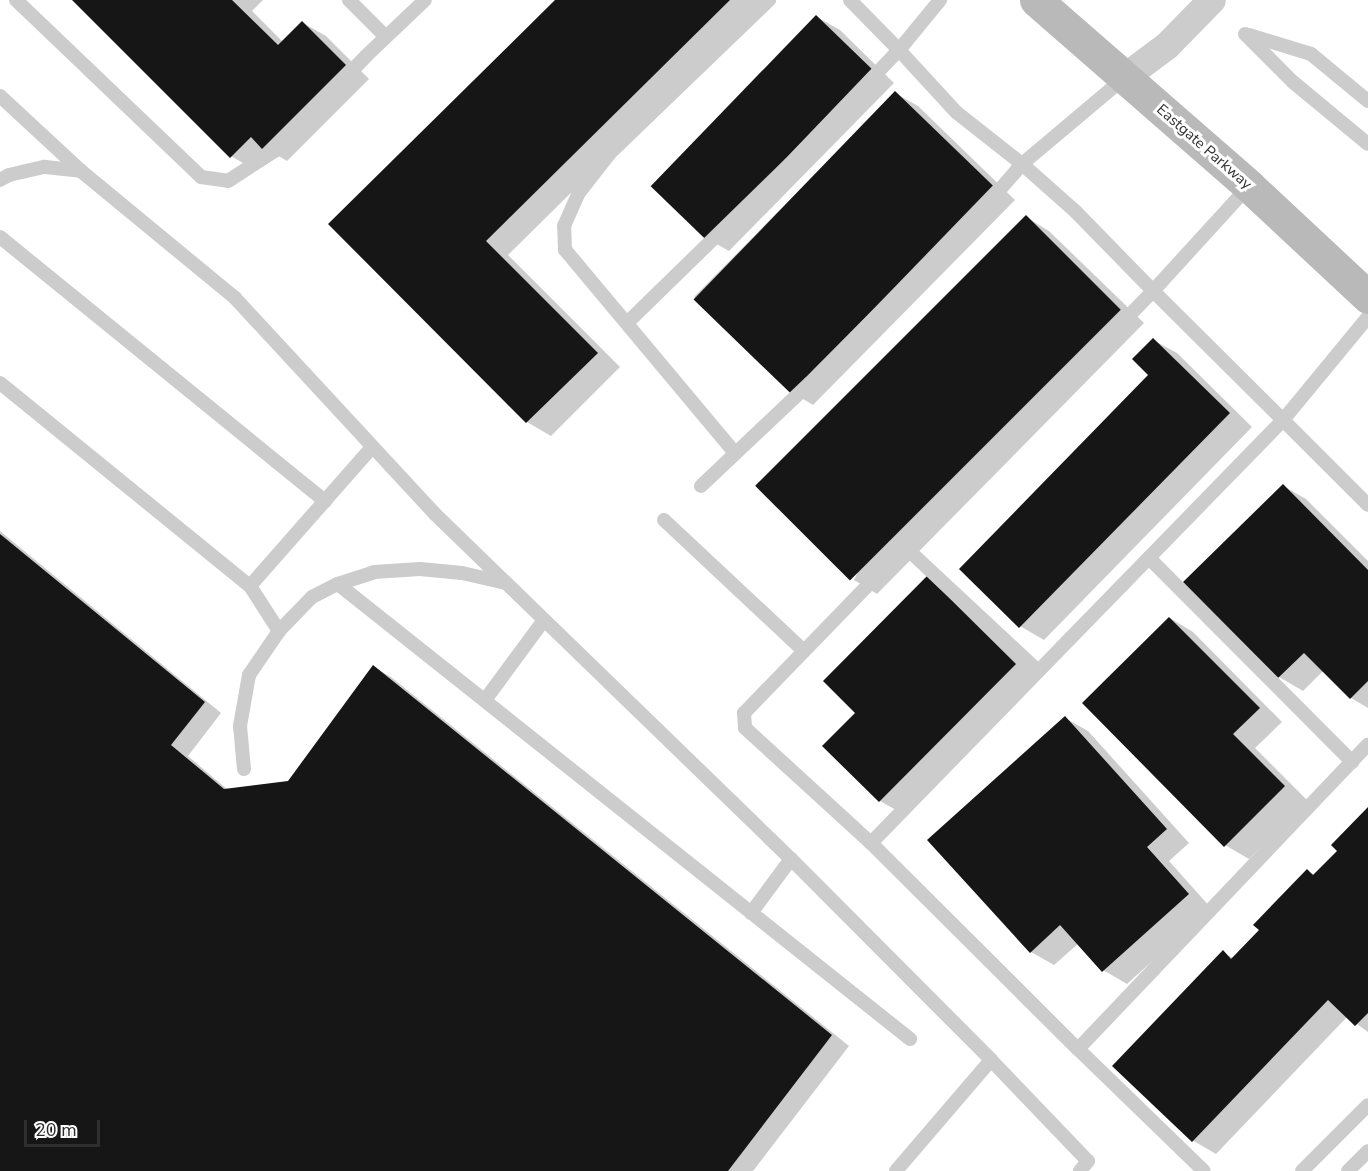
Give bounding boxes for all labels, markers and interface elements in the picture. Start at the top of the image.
street label: Eastgate Parkway [1153,101,1255,193]
scale bar [27,1108,104,1146]
text: 20 m [35,1118,77,1142]

